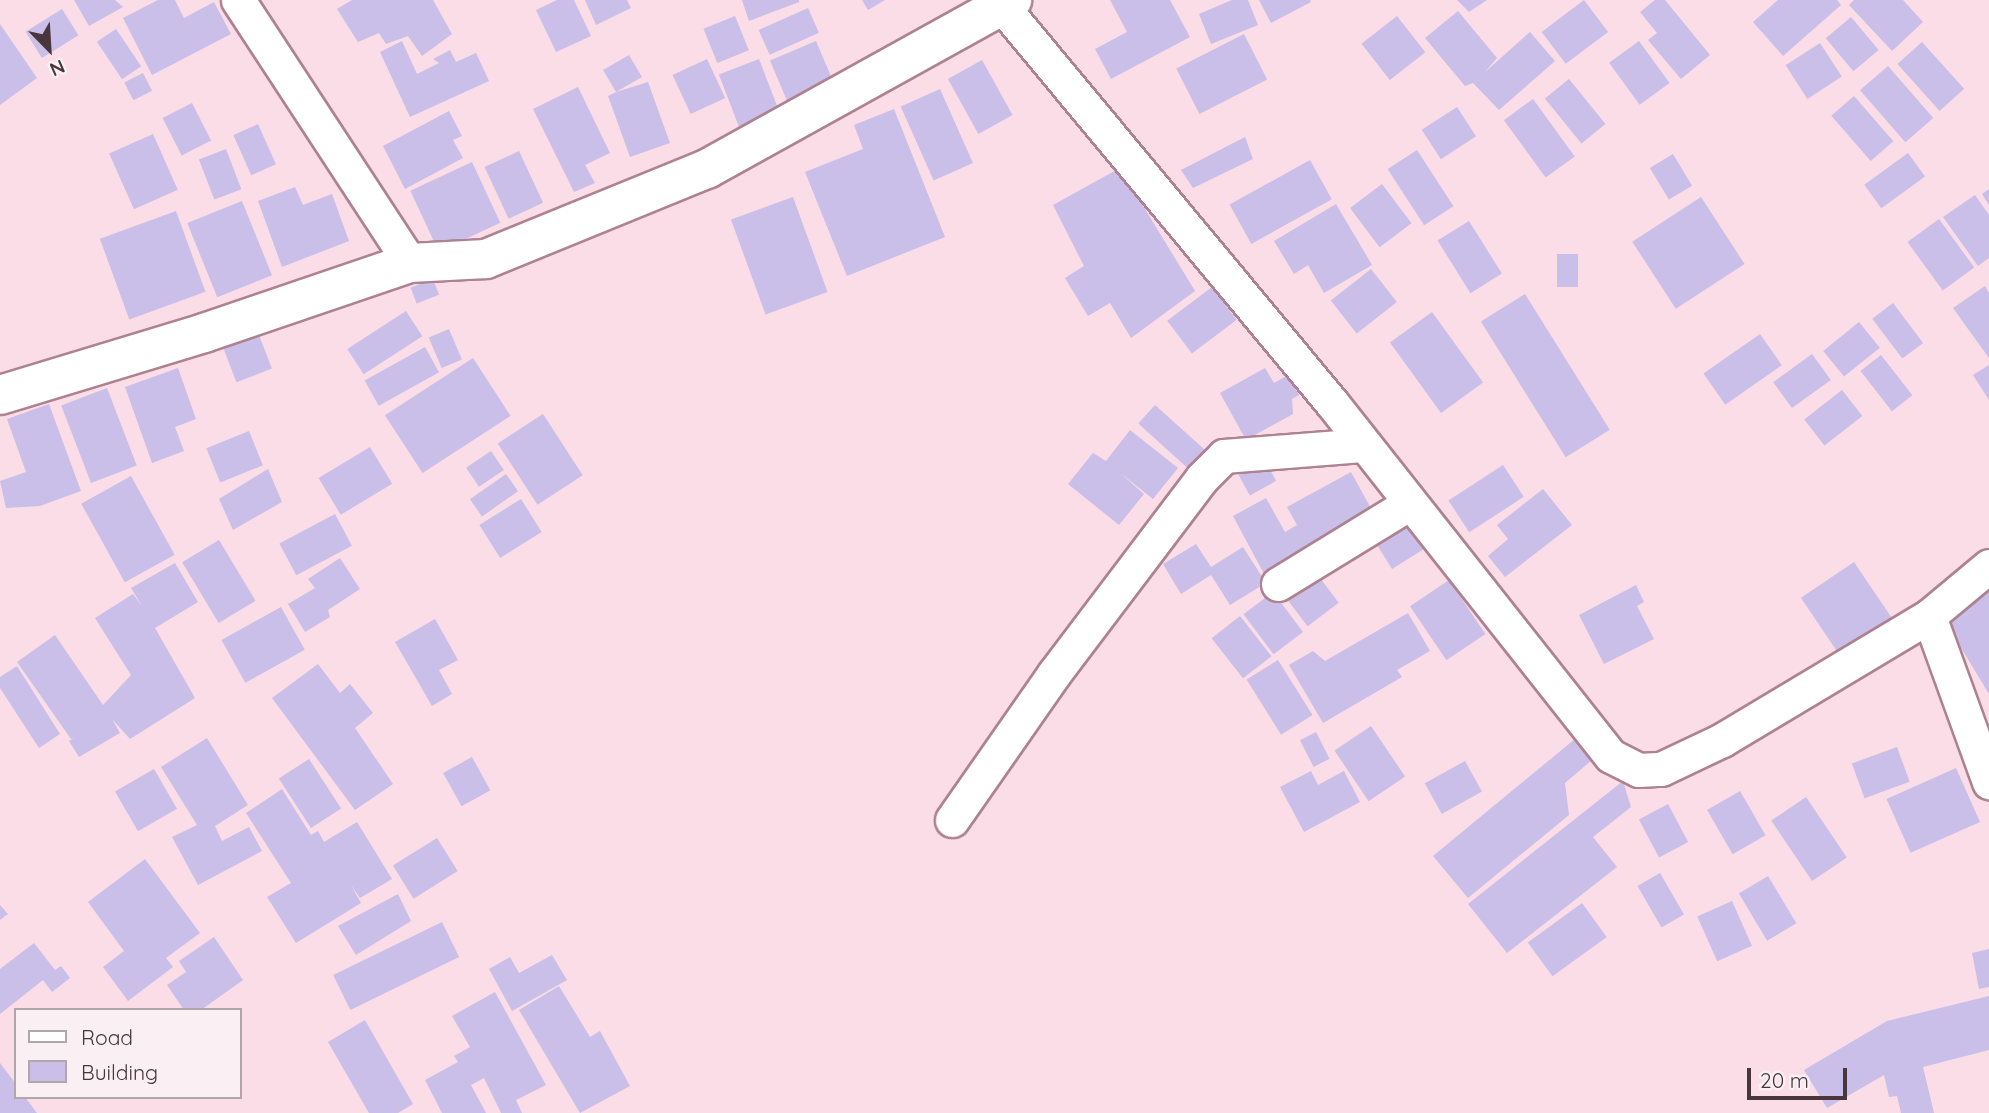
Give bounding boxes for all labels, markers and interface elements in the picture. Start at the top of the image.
north arrow [14,14,84,84]
text: N [46,54,69,82]
legend [14,1008,242,1099]
text: Road [81,1024,133,1050]
scale bar [1751,1054,1851,1098]
text: Building [81,1059,158,1085]
text: 20 m [1760,1067,1809,1093]

